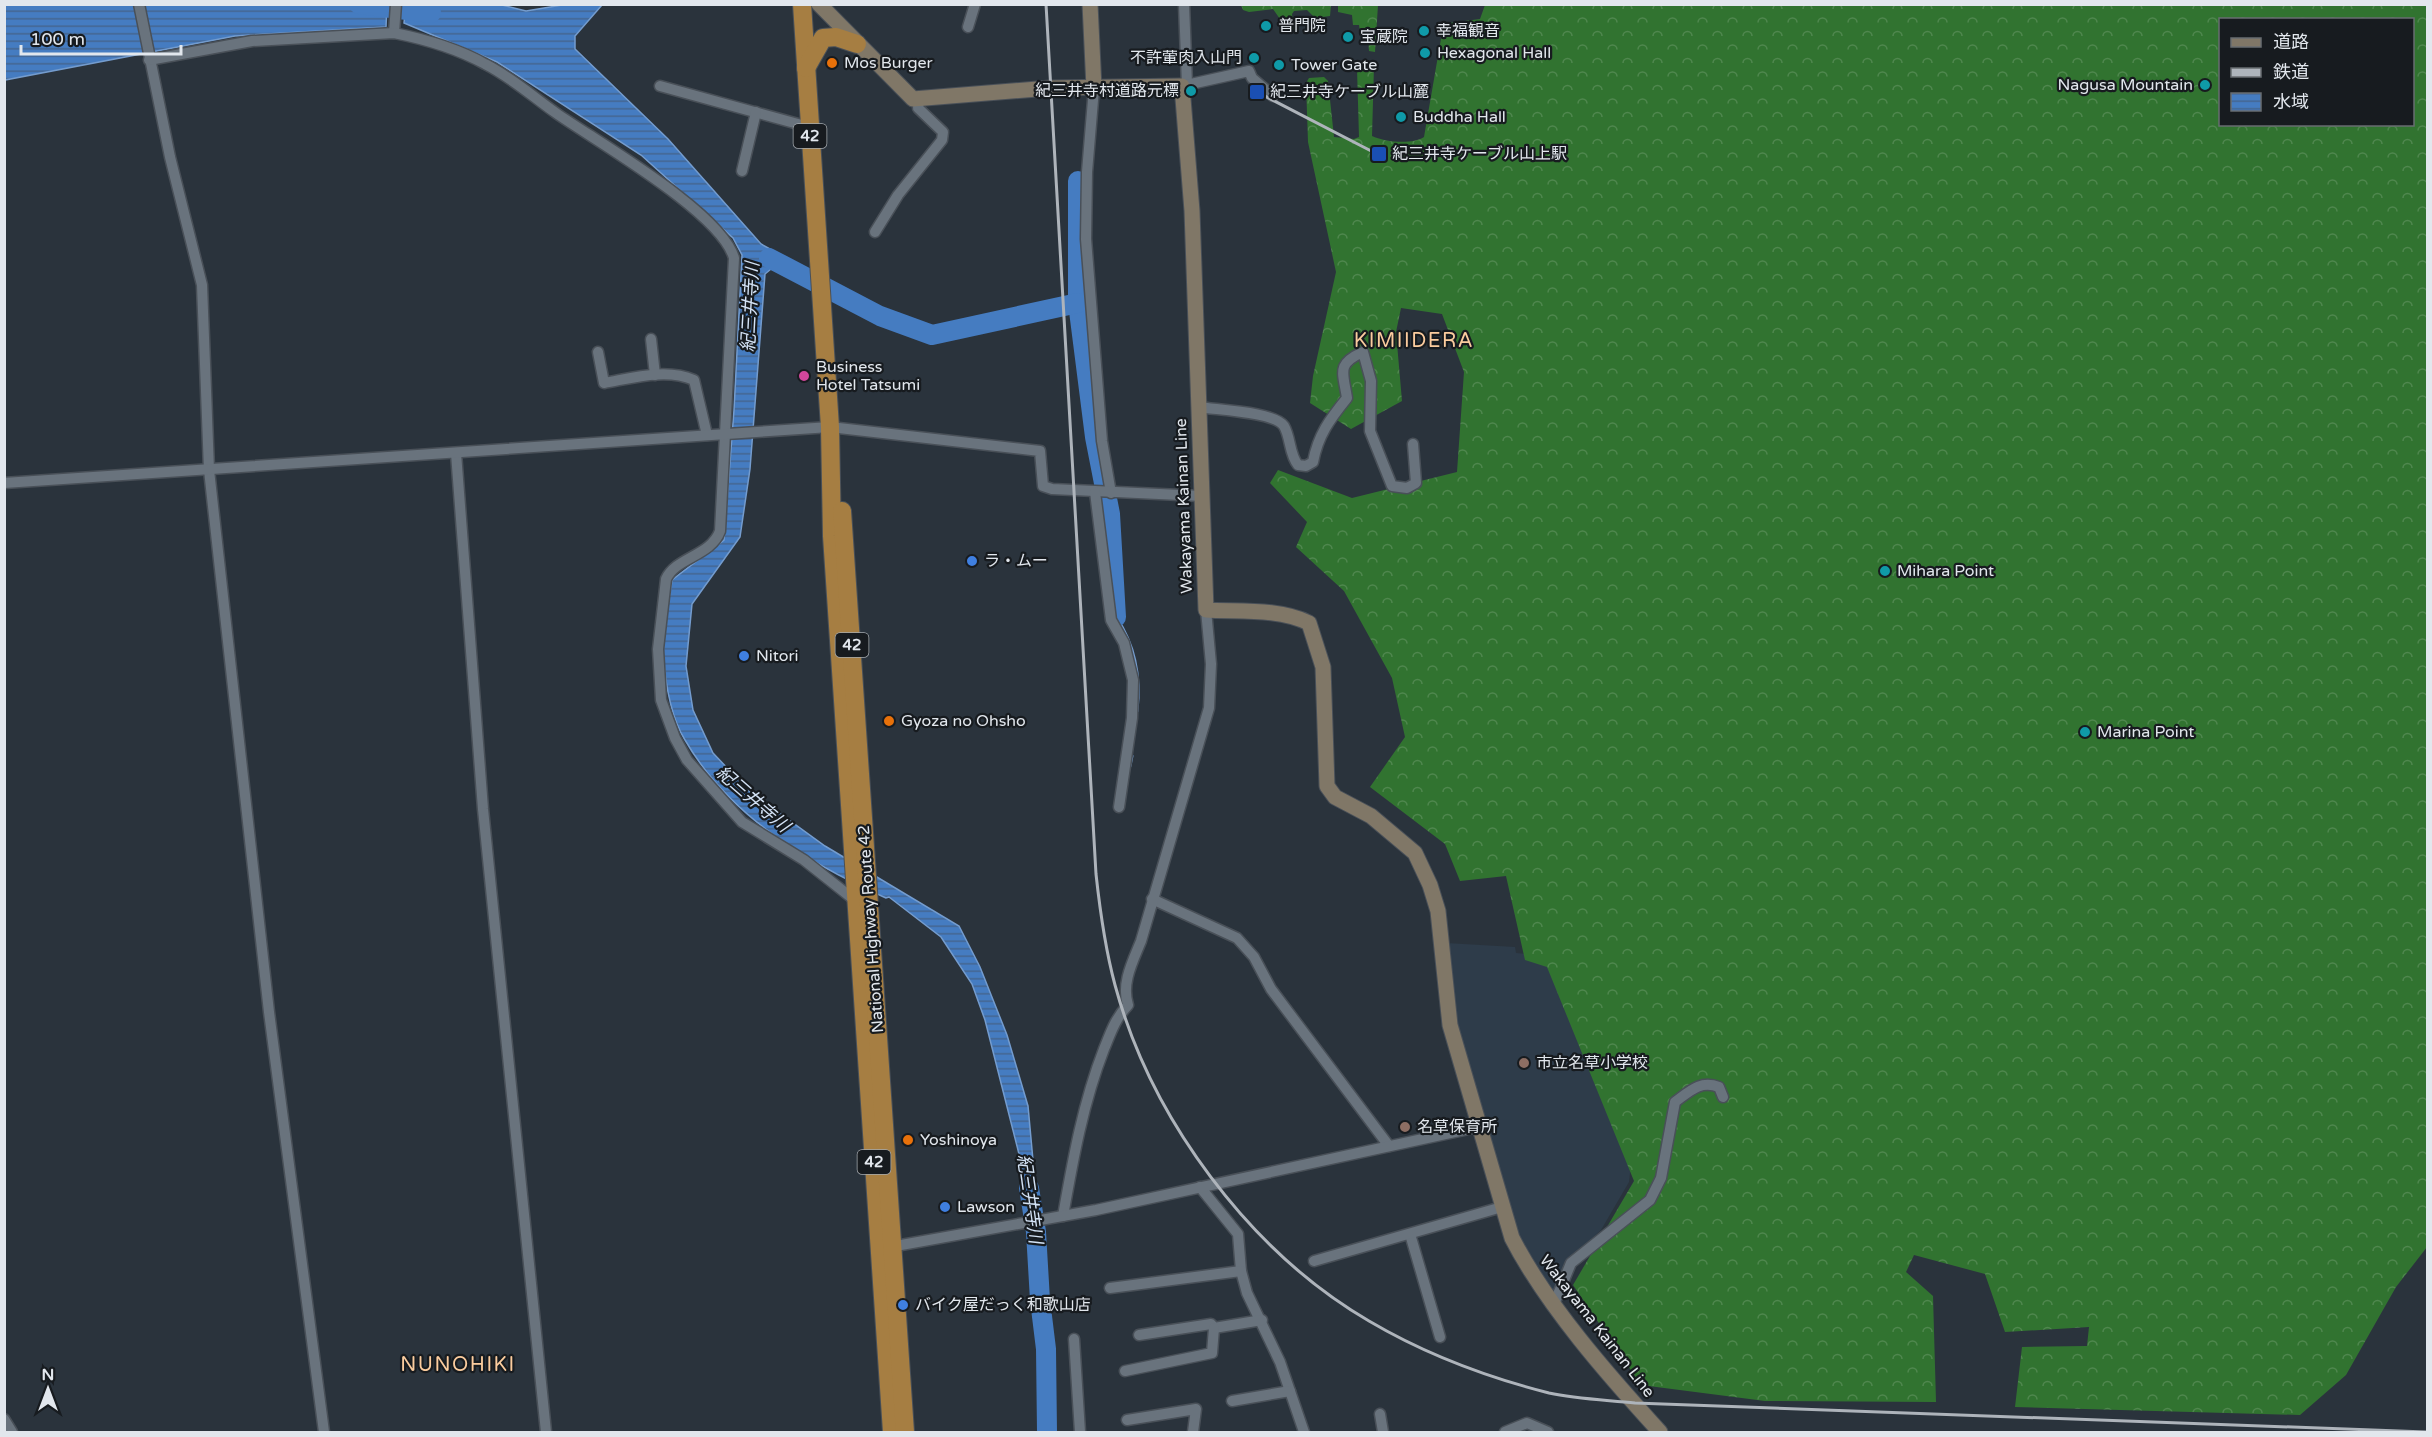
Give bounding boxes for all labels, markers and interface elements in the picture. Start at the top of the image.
place label: 普門院 [1278,16,1326,36]
scale bar [21,18,182,56]
legend [2219,18,2414,126]
marker: 普門院 [1259,19,1273,33]
place label: 幸福観音 [1436,21,1500,41]
marker: 幸福観音 [1417,24,1431,38]
place label: 宝蔵院 [1360,27,1408,47]
text: 100 m [30,28,85,50]
marker: 宝蔵院 [1341,30,1355,44]
text: 道路 [2273,31,2309,53]
place label: Hexagonal Hall [1437,43,1551,63]
marker: Hexagonal Hall [1418,46,1432,60]
place label: 不許葷肉入山門 [1130,48,1242,68]
marker: 不許葷肉入山門 [1247,51,1261,65]
place label: Mos Burger [844,53,934,73]
place label: Tower Gate [1291,55,1377,75]
marker: Mos Burger [825,56,839,70]
marker: Tower Gate [1272,58,1286,72]
text: 鉄道 [2273,61,2309,83]
place label: Nagusa Mountain [2057,75,2193,95]
marker: Nagusa Mountain [2198,78,2212,92]
place label: 紀三井寺村道路元標 [1035,81,1179,101]
place label: 紀三井寺ケーブル山麓 [1270,82,1429,102]
marker: 紀三井寺ケーブル山麓 [1248,83,1266,101]
marker: 紀三井寺村道路元標 [1184,84,1198,98]
text: 水域 [2273,91,2309,113]
place label: Buddha Hall [1413,107,1506,127]
marker: Buddha Hall [1394,110,1408,124]
road number: 42 [794,124,826,148]
place label: 紀三井寺ケーブル山上駅 [1392,144,1567,164]
marker: 紀三井寺ケーブル山上駅 [1370,145,1388,163]
water label: 紀三井寺川 [737,259,763,353]
district label: KIMIIDERA [1354,329,1474,353]
place label: Business Hotel Tatsumi [816,357,920,395]
marker: Business Hotel Tatsumi [797,369,811,383]
street label: Wakayama Kainan Line [1171,418,1197,594]
place label: ラ・ムー [984,551,1048,571]
marker: ラ・ムー [965,554,979,568]
place label: Mihara Point [1897,561,1994,581]
marker: Mihara Point [1878,564,1892,578]
road number: 42 [836,633,868,657]
place label: Nitori [756,646,799,666]
marker: Nitori [737,649,751,663]
place label: Gyoza no Ohsho [901,711,1026,731]
marker: Gyoza no Ohsho [882,714,896,728]
place label: Marina Point [2097,722,2194,742]
marker: Marina Point [2078,725,2092,739]
water label: 紀三井寺川 [712,761,796,838]
street label: National Highway Route 42 [854,824,888,1034]
place label: 市立名草小学校 [1536,1053,1648,1073]
marker: 市立名草小学校 [1517,1056,1531,1070]
place label: 名草保育所 [1417,1117,1497,1137]
marker: 名草保育所 [1398,1120,1412,1134]
place label: Yoshinoya [920,1130,997,1150]
marker: Yoshinoya [901,1133,915,1147]
road number: 42 [858,1150,890,1174]
water label: 紀三井寺川 [1013,1153,1047,1247]
place label: Lawson [957,1197,1015,1217]
marker: Lawson [938,1200,952,1214]
street label: Wakayama Kainan Line [1535,1251,1659,1401]
place label: バイク屋だっく和歌山店 [915,1295,1091,1315]
marker: バイク屋だっく和歌山店 [896,1298,910,1312]
district label: NUNOHIKI [400,1353,516,1377]
north arrow [18,1359,78,1419]
text: N [42,1365,54,1385]

